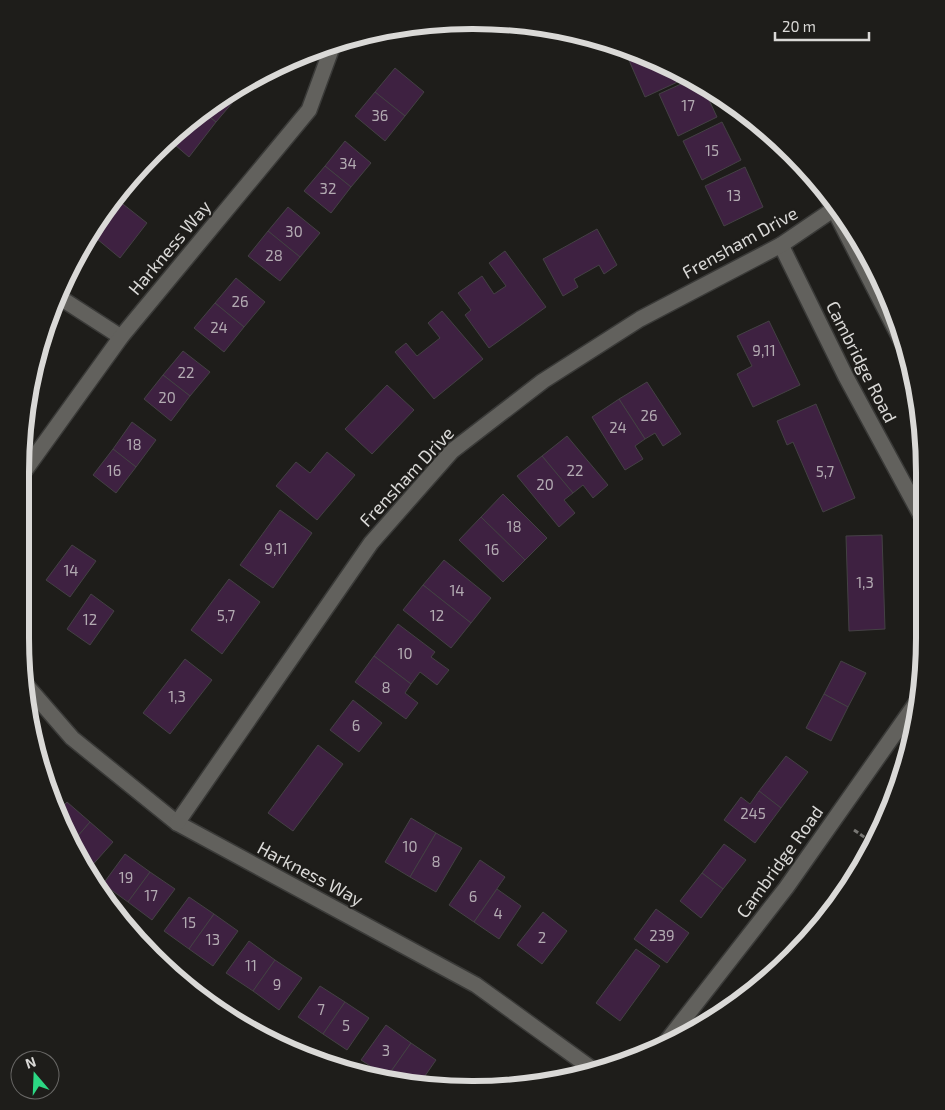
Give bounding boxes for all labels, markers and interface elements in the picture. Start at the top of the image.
scale bar [775,10,869,42]
text: 20 m [782,17,816,35]
house number: 17 [681,96,695,114]
house number: 36 [372,106,388,124]
house number: 15 [705,141,719,159]
house number: 34 [339,154,357,172]
house number: 32 [320,179,336,197]
house number: 13 [727,186,741,204]
street label: Harkness Way [123,195,215,299]
street label: Frensham Drive [678,201,801,283]
house number: 30 [285,222,303,240]
house number: 28 [265,246,283,264]
house number: 26 [231,292,249,310]
street label: Cambridge Road [822,297,902,426]
house number: 24 [210,318,228,336]
house number: 9,11 [752,341,776,359]
house number: 22 [178,363,194,381]
house number: 20 [158,388,176,406]
house number: 26 [640,406,658,424]
house number: 24 [609,418,627,436]
street label: Frensham Drive [354,422,458,531]
house number: 18 [126,435,142,453]
house number: 16 [107,461,121,479]
house number: 22 [567,461,583,479]
house number: 5,7 [816,462,835,480]
house number: 20 [536,475,554,493]
house number: 18 [506,517,522,535]
house number: 9,11 [264,539,288,557]
house number: 16 [485,540,499,558]
house number: 14 [63,561,79,579]
house number: 1,3 [856,573,874,591]
house number: 14 [449,581,465,599]
house number: 5,7 [217,606,236,624]
house number: 12 [430,606,444,624]
house number: 12 [83,610,97,628]
house number: 10 [397,644,413,662]
house number: 8 [381,678,391,696]
house number: 1,3 [168,687,186,705]
house number: 6 [352,716,360,734]
street label: Cambridge Road [731,801,827,922]
house number: 245 [740,804,766,822]
street label: Harkness Way [254,836,368,910]
house number: 10 [402,837,418,855]
house number: 8 [431,852,441,870]
house number: 19 [119,868,133,886]
house number: 17 [144,886,158,904]
house number: 6 [469,887,477,905]
house number: 4 [493,904,503,922]
house number: 15 [182,913,196,931]
house number: 239 [649,926,675,944]
house number: 2 [538,928,546,946]
house number: 13 [206,930,220,948]
house number: 11 [245,956,257,974]
house number: 9 [273,975,281,993]
house number: 7 [317,1000,325,1018]
house number: 5 [342,1016,350,1034]
house number: 3 [382,1041,390,1059]
north arrow [10,1050,60,1100]
text: N [23,1053,38,1072]

